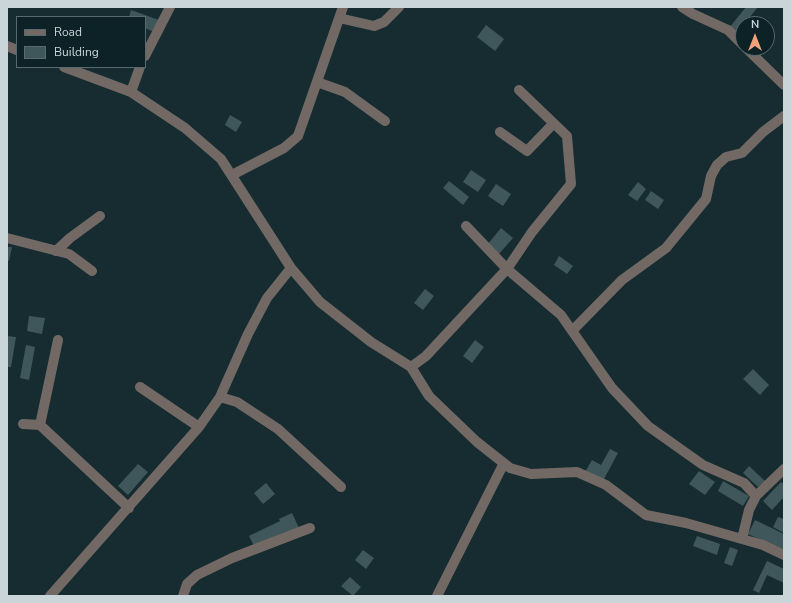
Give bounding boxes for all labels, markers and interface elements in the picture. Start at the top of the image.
legend [16,16,146,68]
north arrow [735,16,775,56]
text: N [751,17,759,32]
text: Road [54,24,82,40]
text: Building [54,44,99,60]

